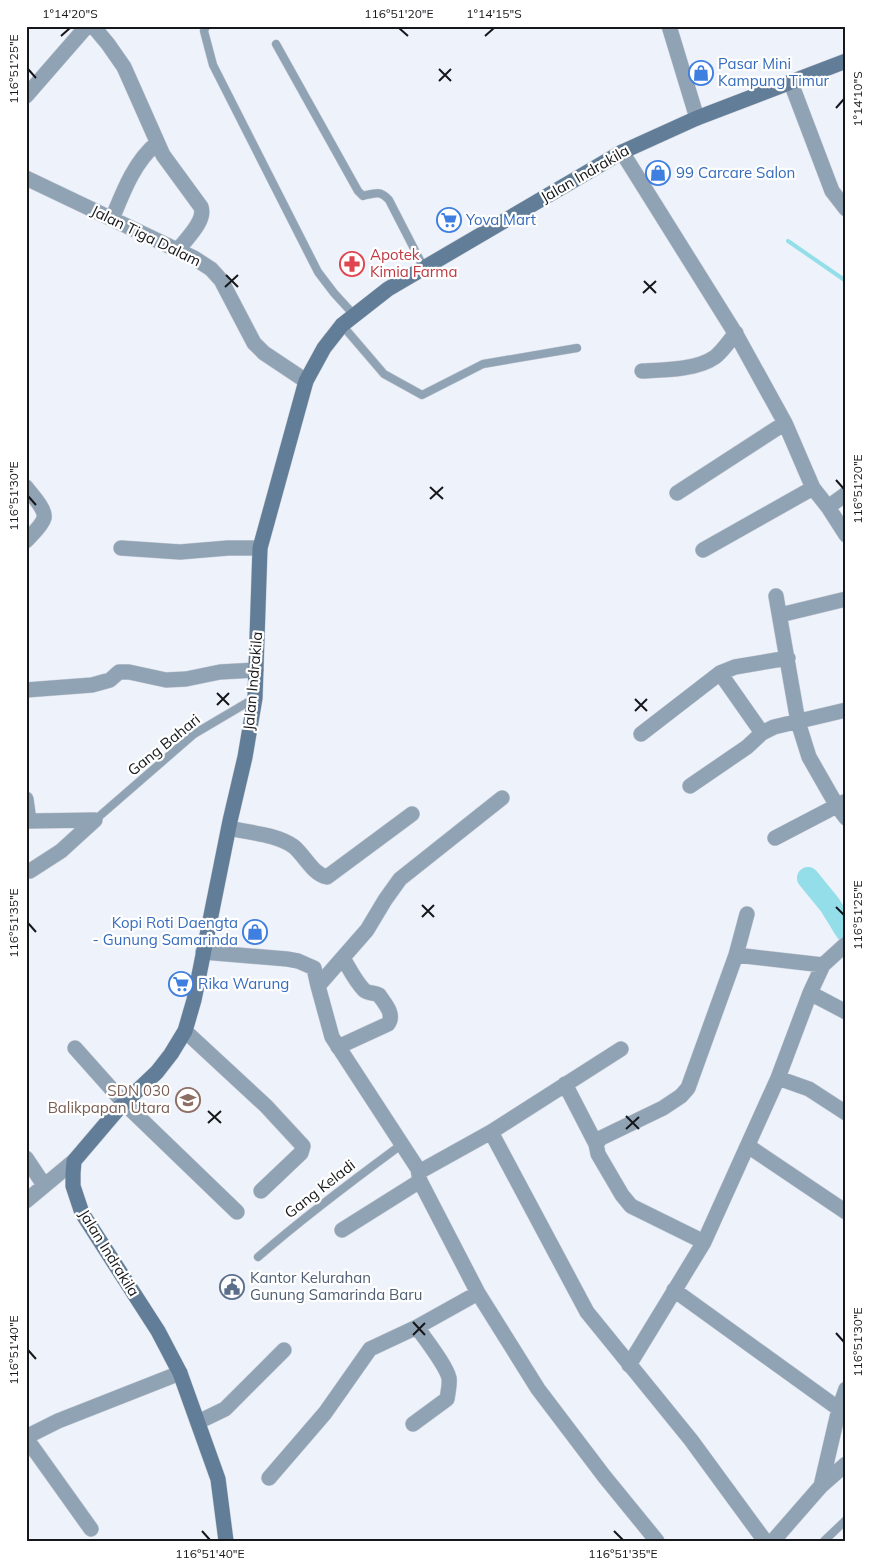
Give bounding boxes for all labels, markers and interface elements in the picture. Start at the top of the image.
text: 1°14'20"S [42,6,98,21]
text: 116°51'20"E [364,6,434,21]
text: 1°14'15"S [466,6,522,21]
text: 116°51'25"E [6,34,21,104]
place label: Pasar Mini Kampung Timur [718,54,830,90]
shop icon: Pasar Mini Kampung Timur [688,60,714,86]
text: 1°14'10"S [850,71,865,127]
street label: Jalan Indrakila [537,141,632,207]
shop icon: 99 Carcare Salon [645,160,671,186]
place label: 99 Carcare Salon [676,163,795,182]
street label: Jalan Tiga Dalam [88,201,204,270]
supermarket icon: Yova Mart [436,207,462,233]
place label: Yova Mart [465,210,536,229]
place label: Apotek Kimia Farma [370,245,457,281]
pharmacy icon: Apotek Kimia Farma [339,251,365,277]
text: 116°51'20"E [850,454,865,524]
text: 116°51'30"E [6,461,21,531]
street label: Jalan Indrakila [239,631,266,731]
street label: Gang Bahari [124,710,204,780]
text: 116°51'25"E [850,880,865,950]
text: 116°51'35"E [6,888,21,958]
place label: Kopi Roti Daengta - Gunung Samarinda [93,913,238,949]
shop icon: Kopi Roti Daengta - Gunung Samarinda [242,919,268,945]
supermarket icon: Rika Warung [168,971,194,997]
place label: Rika Warung [198,974,289,993]
place label: SDN 030 Balikpapan Utara [48,1081,170,1117]
school or university icon: SDN 030 Balikpapan Utara [175,1087,201,1113]
street label: Gang Keladi [281,1155,359,1222]
street label: Jalan Indrakila [75,1206,144,1300]
place label: Kantor Kelurahan Gunung Samarinda Baru [250,1268,422,1304]
public building icon: Kantor Kelurahan Gunung Samarinda Baru [219,1274,245,1300]
text: 116°51'30"E [850,1307,865,1377]
text: 116°51'40"E [6,1315,21,1385]
text: 116°51'40"E [175,1546,245,1561]
text: 116°51'35"E [588,1546,658,1561]

